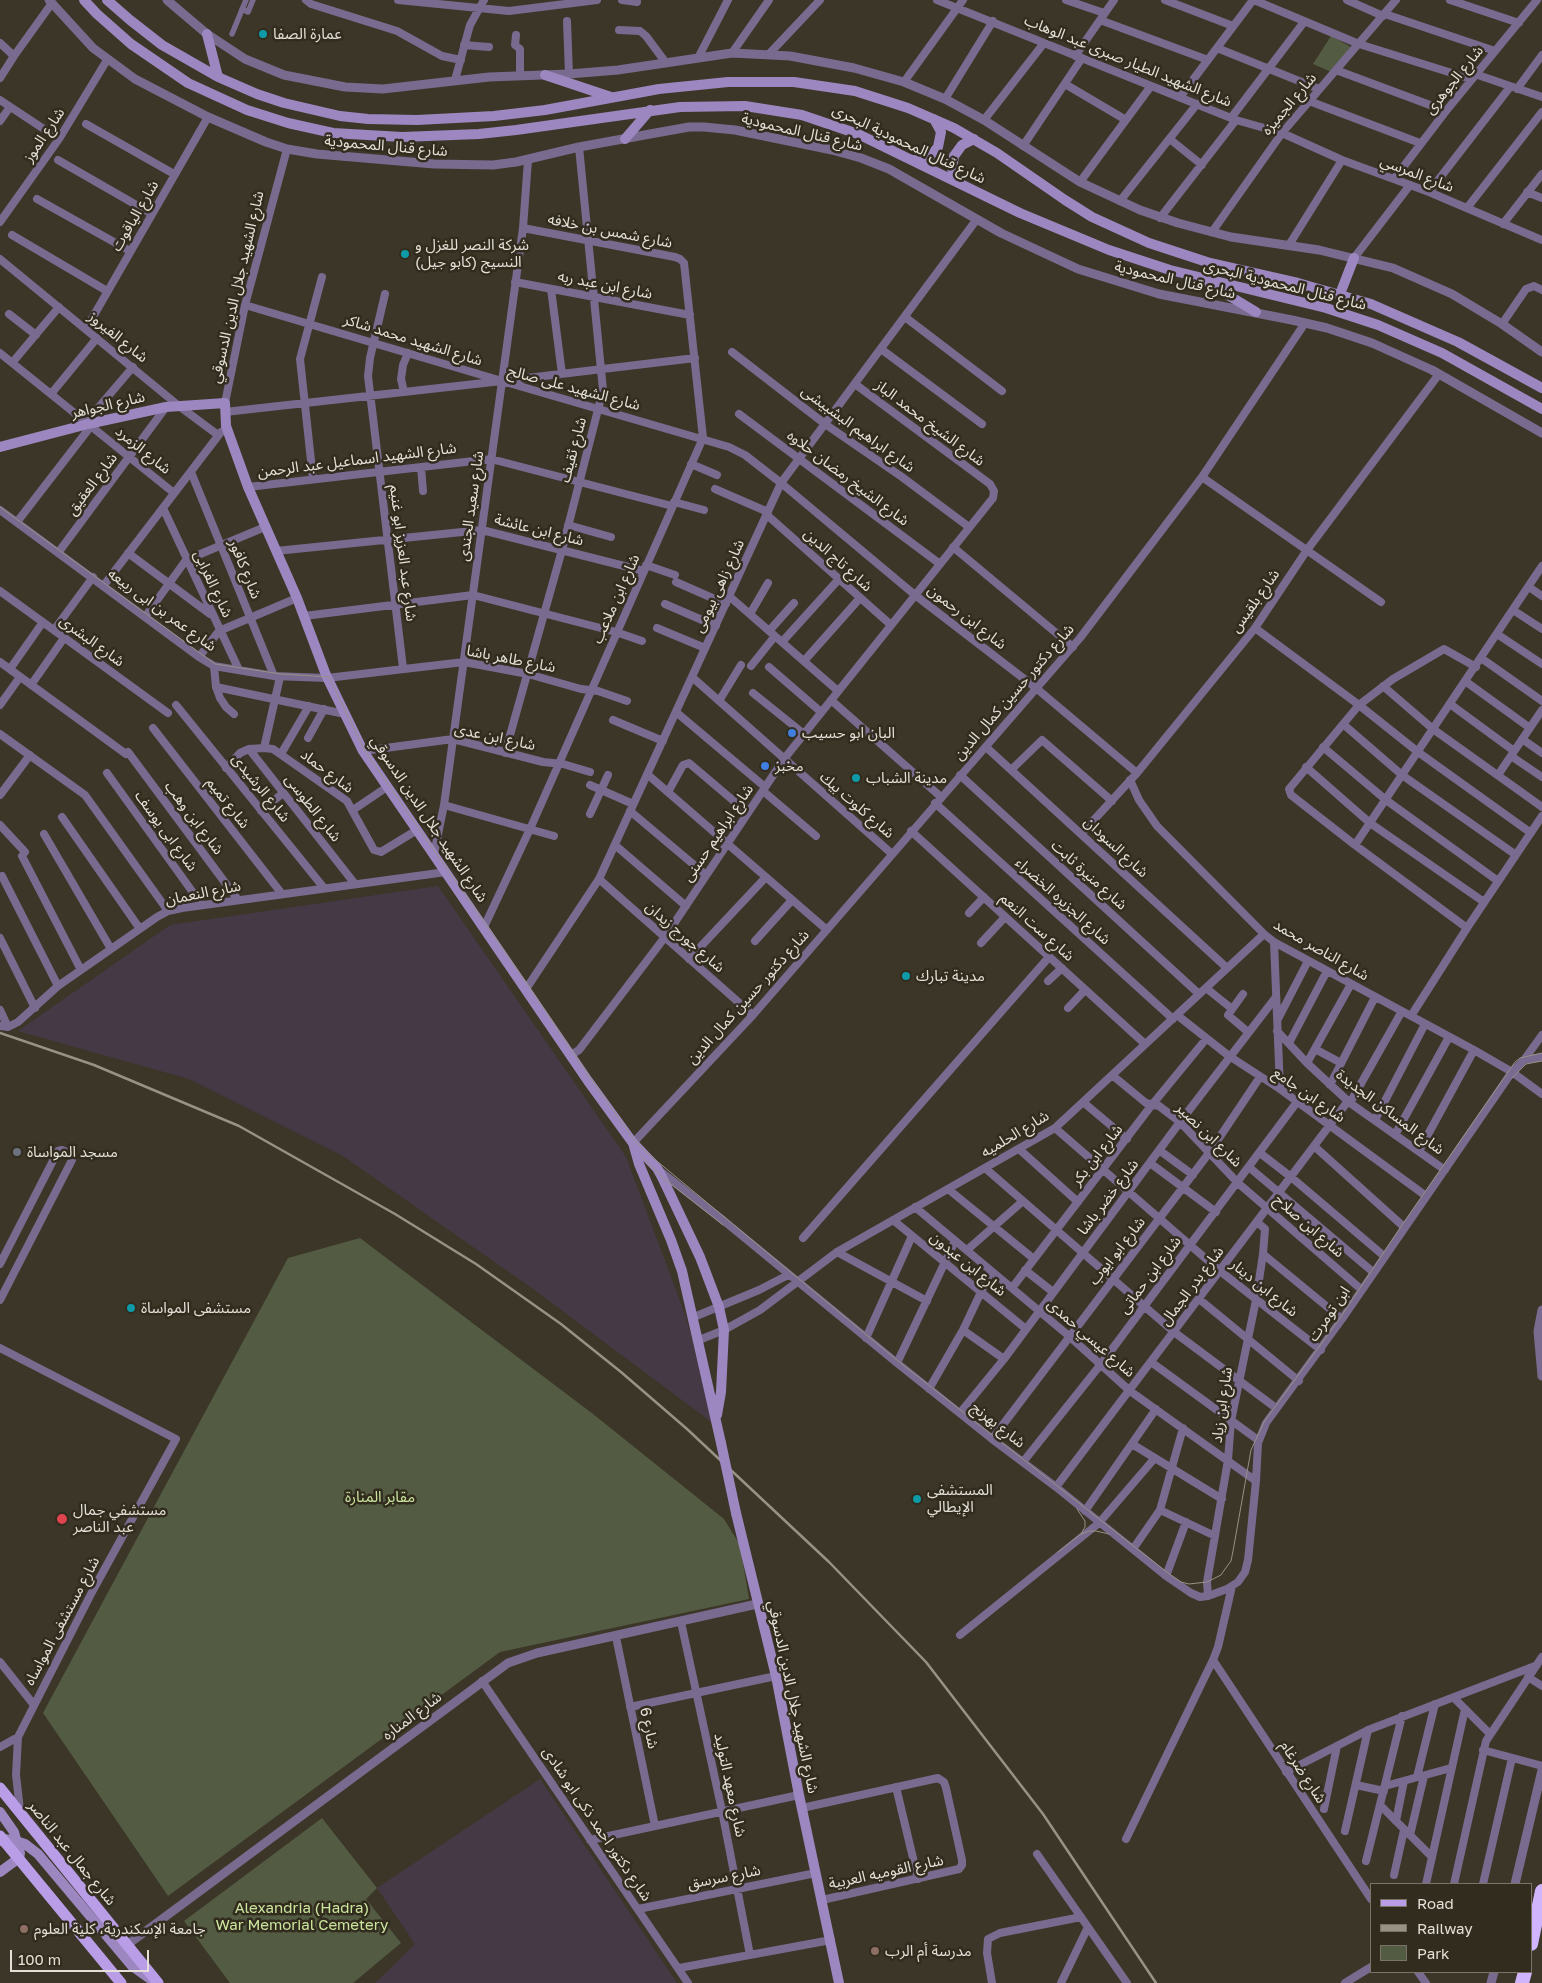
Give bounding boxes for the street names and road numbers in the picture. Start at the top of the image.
street label: شارع الشهيد الطيار صبرى عبد الوهاب [1022,11,1234,111]
street label: شارع الجوهرى [1421,42,1487,118]
street label: شارع الجميزه [1258,69,1320,139]
street label: شارع قنال المحمودية البحرى [830,101,988,187]
street label: شارع الموز [19,104,69,166]
street label: شارع قنال المحمودية [740,109,864,155]
street label: شارع قنال المحمودية [324,132,448,160]
street label: شارع المرسي [1378,152,1456,196]
street label: شارع الياقوت [107,177,163,255]
street label: شارع الشهيد جلال الدين الدسوقي [206,189,268,385]
street label: شارع شمس بن خلافه [546,210,674,252]
street label: شارع قنال المحمودية البحرى [1202,256,1368,314]
street label: شارع قنال المحمودية [1113,257,1237,303]
street label: شارع ابن عبد ربه [556,267,654,303]
street label: شارع الفيروز [85,307,151,367]
street label: شارع الشهيد محمد شاكر [341,310,485,370]
street label: شارع الشهيد على صالح [506,362,642,414]
street label: شارع الشيخ محمد الباز [872,376,988,470]
street label: شارع ابراهيم البشبيشى [798,382,918,476]
street label: شارع الجواهر [69,388,147,422]
street label: شارع ثقيف [556,415,590,485]
street label: شارع الزمرد [112,422,174,478]
street label: شارع الشيخ رمضان حلاوه [783,426,913,530]
street label: شارع الشهيد اسماعيل عبد الرحمن [257,439,457,481]
street label: شارع العقيق [63,449,121,519]
street label: شارع سعيد الجندى [454,450,488,562]
street label: شارع عبد العزيز ابو غنيم [386,484,420,622]
street label: شارع ابن عائشة [493,510,585,550]
street label: شارع تاج الدين [800,525,876,595]
street label: شارع كافور [225,537,265,601]
street label: شارع زاهى بيومى [690,537,748,635]
street label: شارع الفرابى [190,548,236,620]
street label: شارع ابن ملاعب [588,551,644,647]
street label: شارع عمر بن ابى ربيعه [104,565,220,655]
street label: شارع بلقيس [1227,566,1283,636]
street label: شارع ابن رحمون [924,581,1010,653]
street label: شارع البشرى [56,611,128,671]
street label: شارع دكتور حسين كمال الدين [950,620,1078,764]
street label: شارع طاهر باشا [465,642,557,676]
street label: شارع ابن عدى [453,720,537,754]
street label: شارع الشهيد جلال الدين الدسوقي [367,732,491,906]
street label: شارع حماد [297,745,357,797]
street label: شارع الرشيدى [228,750,294,826]
street label: شارع كلوت بيك [816,768,898,842]
street label: شارع الطوسى [281,771,345,845]
street label: شارع تميم [202,774,254,832]
street label: شارع ابن وهب [161,778,227,858]
street label: شارع ابراهيم حسنى [679,781,757,885]
street label: شارع ابى يوسف [131,787,201,875]
street label: شارع السودان [1080,813,1152,881]
street label: شارع منيرة ثابت [1047,836,1131,914]
street label: شارع الجزيره الخضراء [1012,854,1114,948]
street label: شارع النعمان [164,877,242,909]
street label: شارع ست النعم [996,889,1078,965]
street label: شارع جورج زيدان [642,898,728,976]
street label: شارع الناصر محمد [1270,915,1372,985]
street label: شارع دكتور حسين كمال الدين [683,926,813,1068]
street label: شارع ابن جامع [1269,1063,1349,1127]
street label: شارع المساكن الجديدة [1332,1065,1448,1159]
street label: شارع ابن نصير [1172,1099,1246,1171]
street label: شارع الحلميه [978,1107,1052,1161]
street label: شارع ابن بكر [1067,1121,1127,1189]
street label: شارع خضر باشا [1074,1156,1142,1238]
street label: شارع ابن صلاح [1270,1191,1348,1261]
street label: شارع ابو ايوب [1085,1213,1149,1289]
street label: شارع ابن عبدون [926,1228,1010,1300]
street label: شارع ابن حماتى [1115,1233,1185,1317]
street label: شارع بدر الجمال [1156,1243,1228,1329]
street label: شارع ابن دينار [1226,1255,1302,1321]
street label: ابن تومرت [1304,1283,1354,1345]
street label: شارع عيسي حمدى [1043,1295,1139,1381]
street label: شارع ابن زياد [1208,1366,1236,1444]
street label: شارع بهرنج [967,1398,1029,1452]
street label: شارع مستشفى المواساه [20,1554,104,1688]
street label: شارع الشهيد جلال الدين الدسوقي [764,1599,822,1795]
street label: شارع المناره [379,1688,445,1744]
street label: شارع 6 [636,1706,662,1750]
street label: شارع معهد التوليد [710,1731,750,1839]
street label: شارع ضرغام [1276,1737,1330,1807]
street label: شارع دكتور احمد ذكى ابو شادى [539,1743,655,1905]
street label: شارع جمال عبد الناصر [24,1797,120,1909]
street label: شارع القوميه العربية [827,1851,945,1893]
street label: شارع سرسق [686,1861,762,1893]

